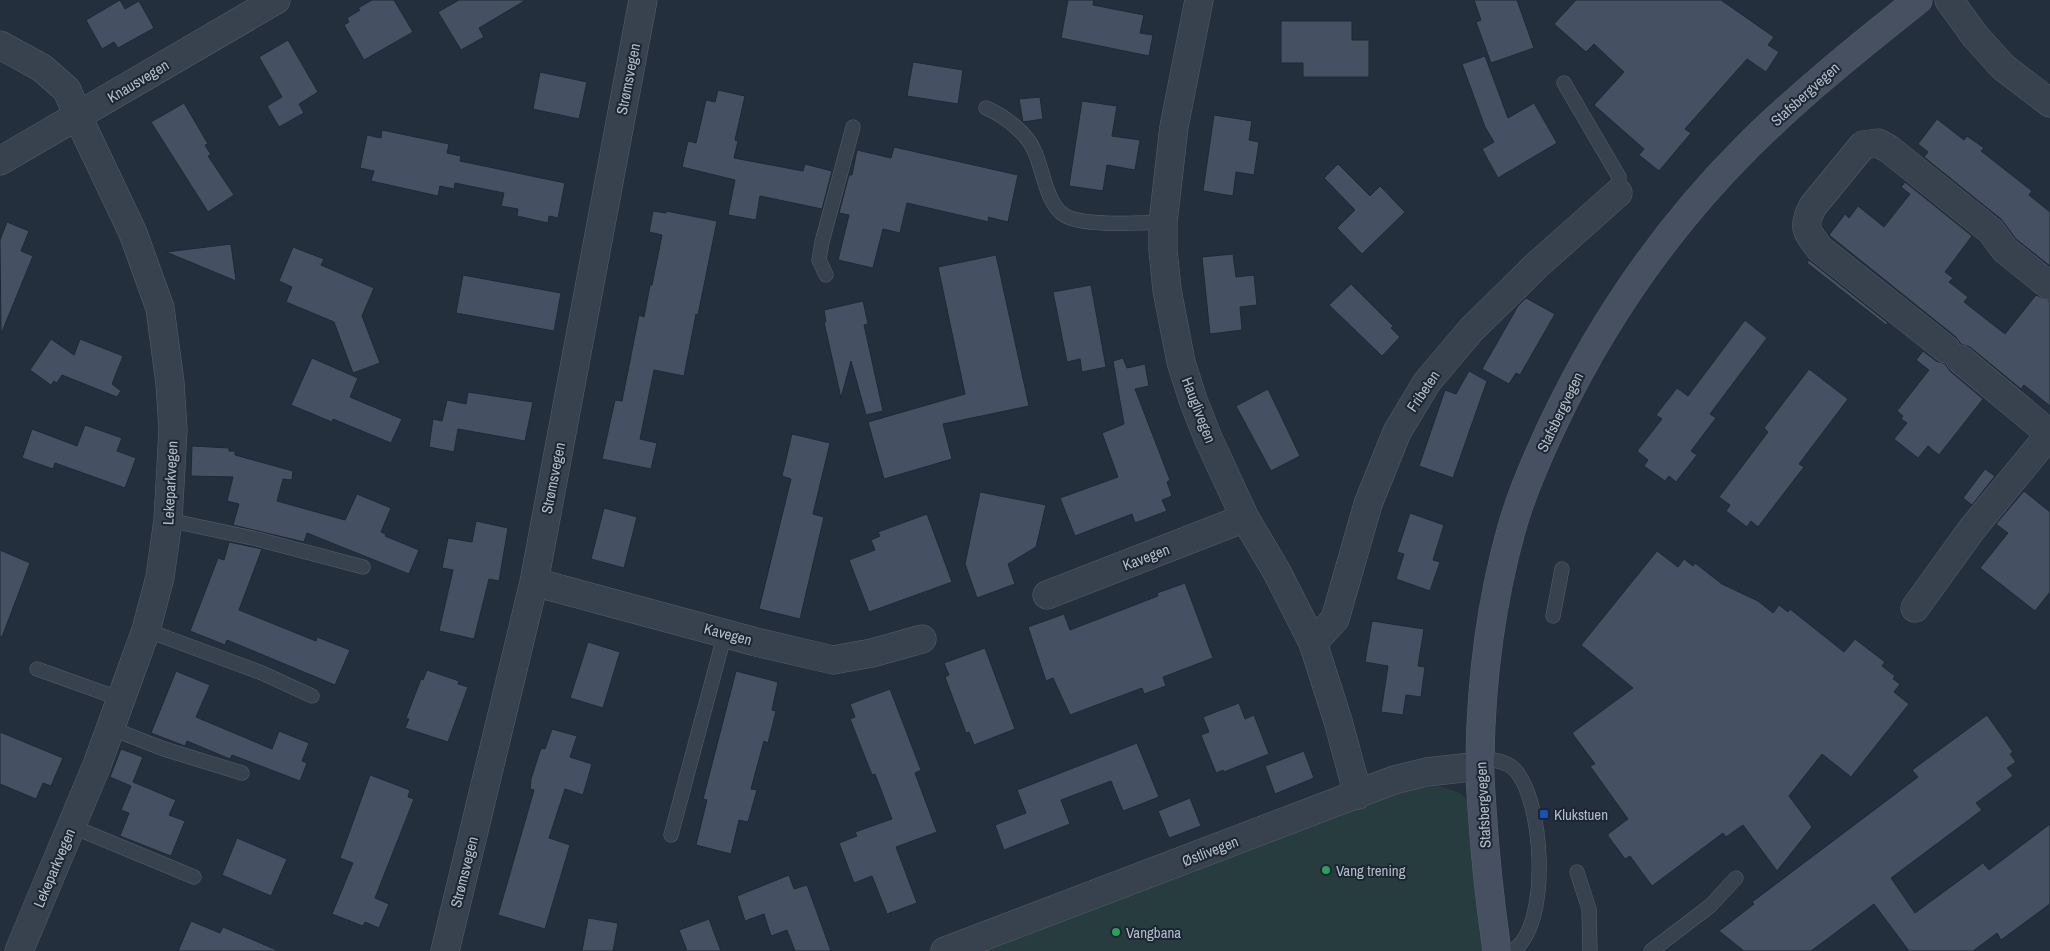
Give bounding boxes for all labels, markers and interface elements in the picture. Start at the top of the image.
street label: Strømsvegen [611,41,645,117]
street label: Knausvegen [103,54,173,108]
street label: Stafsbergvegen [1766,57,1844,131]
street label: Fribeten [1401,366,1445,416]
street label: Stafsbergvegen [1532,369,1588,455]
street label: Hauglivegen [1177,374,1221,446]
street label: Lekeparkvegen [157,440,183,526]
street label: Strømsvegen [536,440,570,516]
street label: Kavegen [1120,538,1172,576]
street label: Kavegen [702,618,754,650]
street label: Stafsbergvegen [1470,761,1496,849]
place label: Klukstuen [1554,804,1608,825]
marker: Klukstuen [1538,808,1550,820]
street label: Lekeparkvegen [28,825,80,911]
street label: Østlivegen [1179,831,1241,871]
street label: Strømsvegen [445,834,483,910]
place label: Vang trening [1336,860,1406,881]
marker: Vang trening [1320,864,1332,876]
place label: Vangbana [1126,922,1181,943]
marker: Vangbana [1110,926,1122,938]

